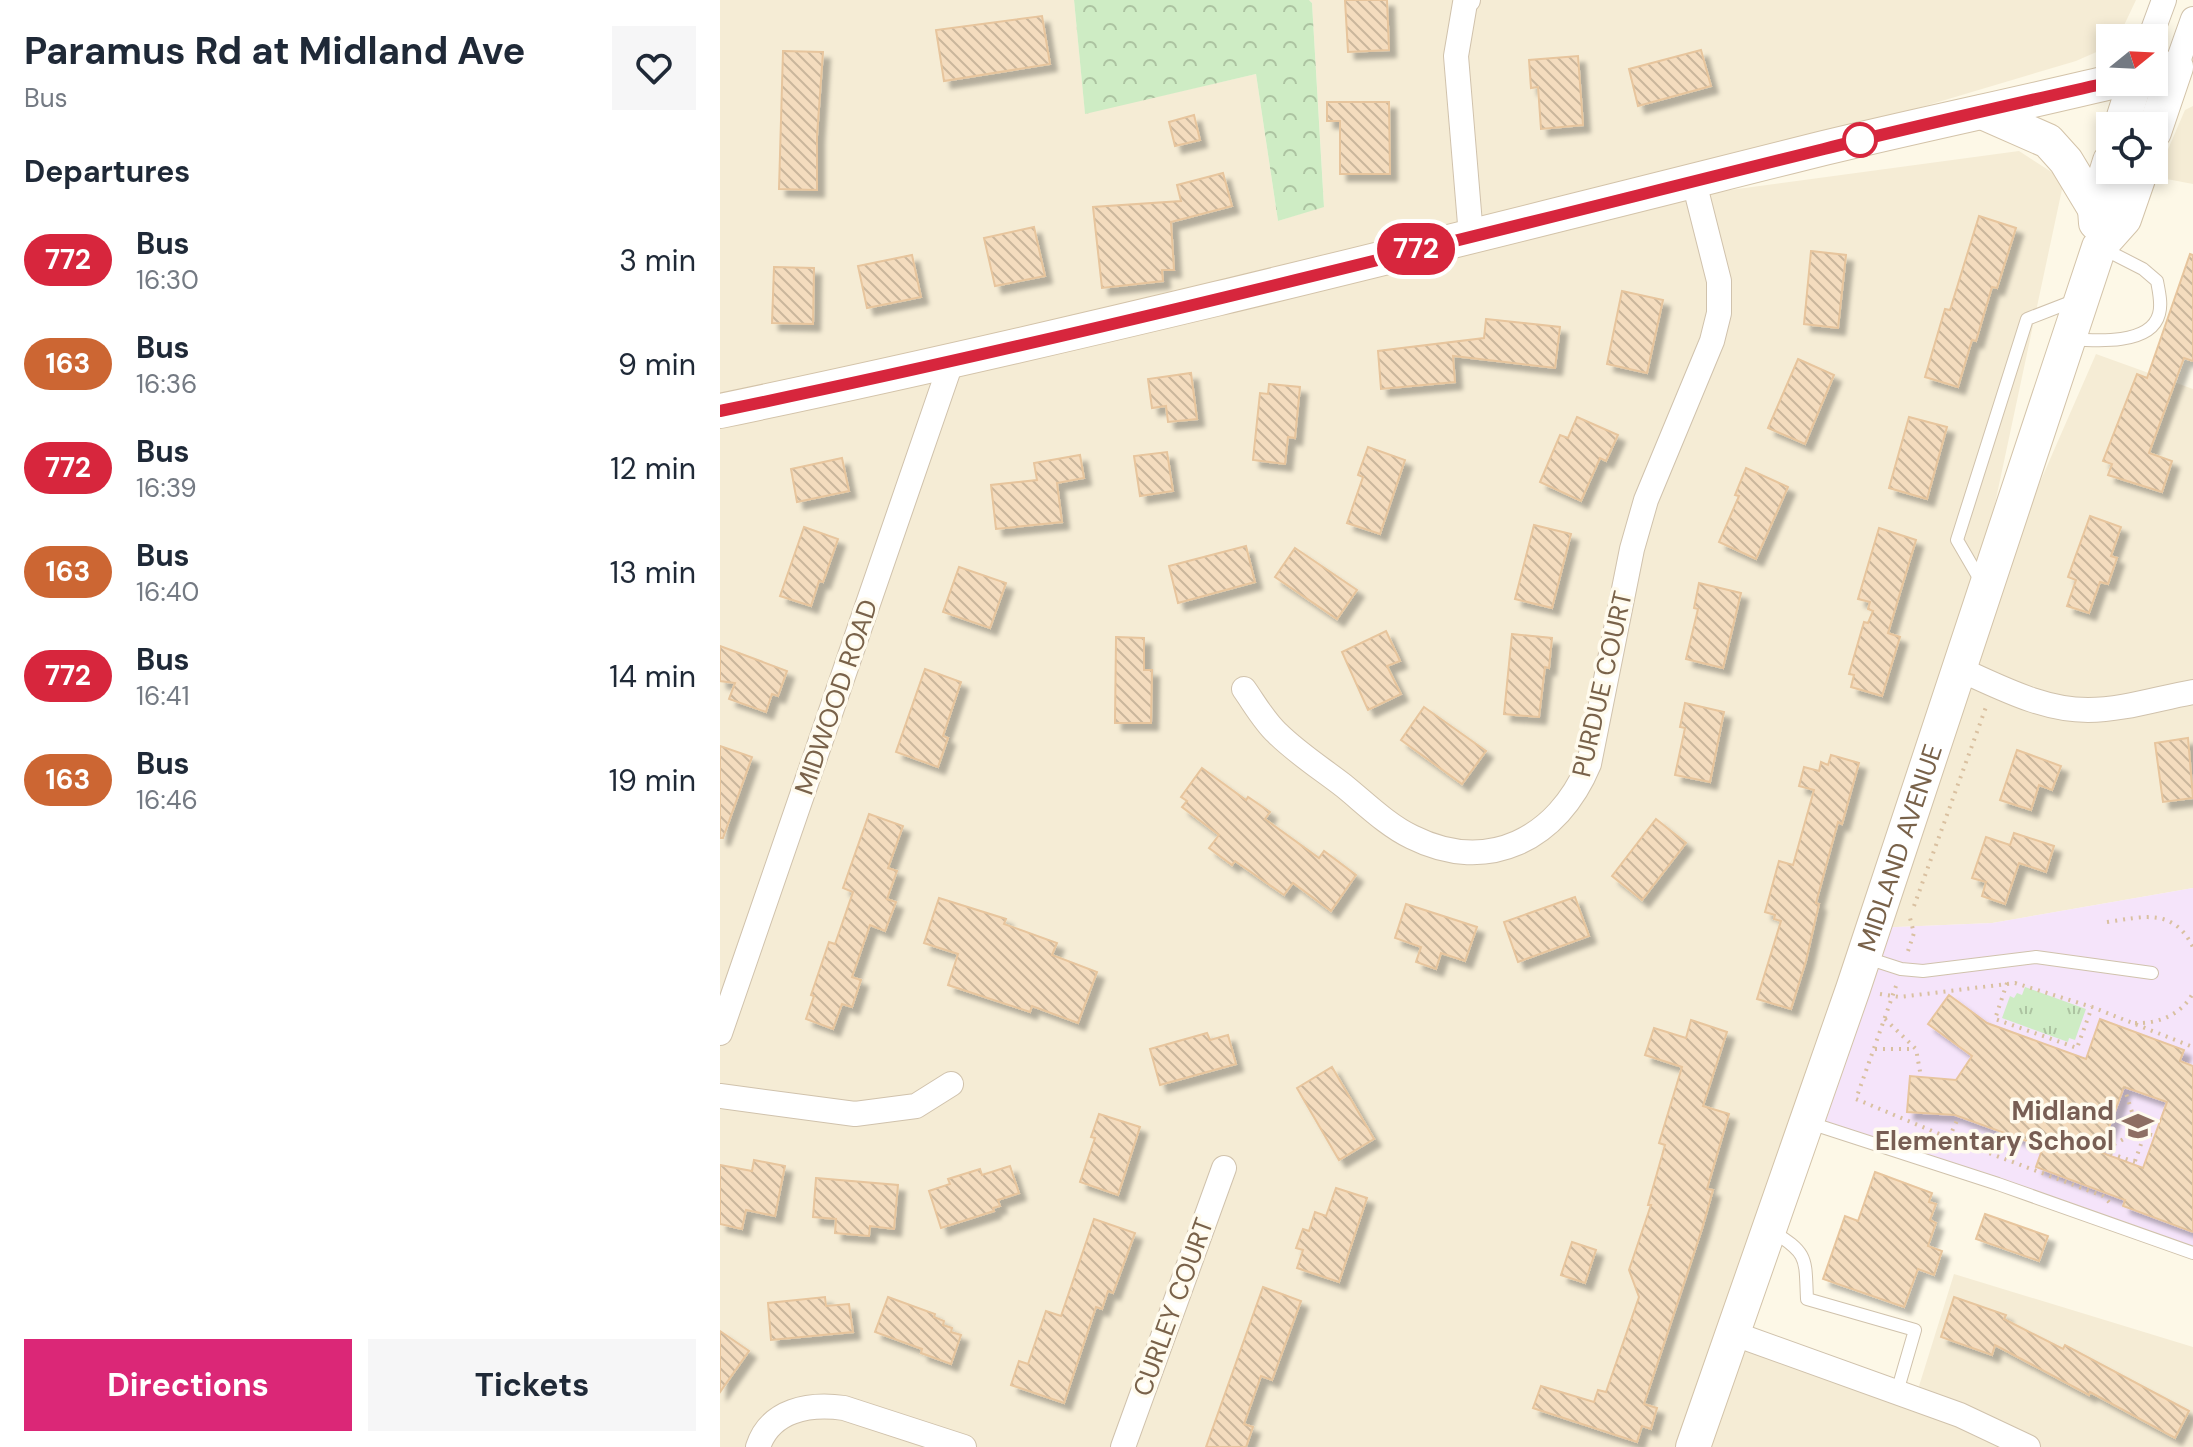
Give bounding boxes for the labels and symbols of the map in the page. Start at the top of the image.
north arrow [2096,24,2168,96]
unlabelled marker [1843,123,1877,157]
line badge: 772 [1370,223,1462,275]
street label: PURDUE COURT [1564,588,1640,780]
street label: MIDWOOD ROAD [787,595,885,799]
street label: MIDLAND AVENUE [1850,740,1950,956]
place label: Midland Elementary School [1875,1094,2114,1158]
school or university icon: Midland Elementary School [2121,1109,2155,1143]
street label: CURLEY COURT [1125,1213,1221,1401]

